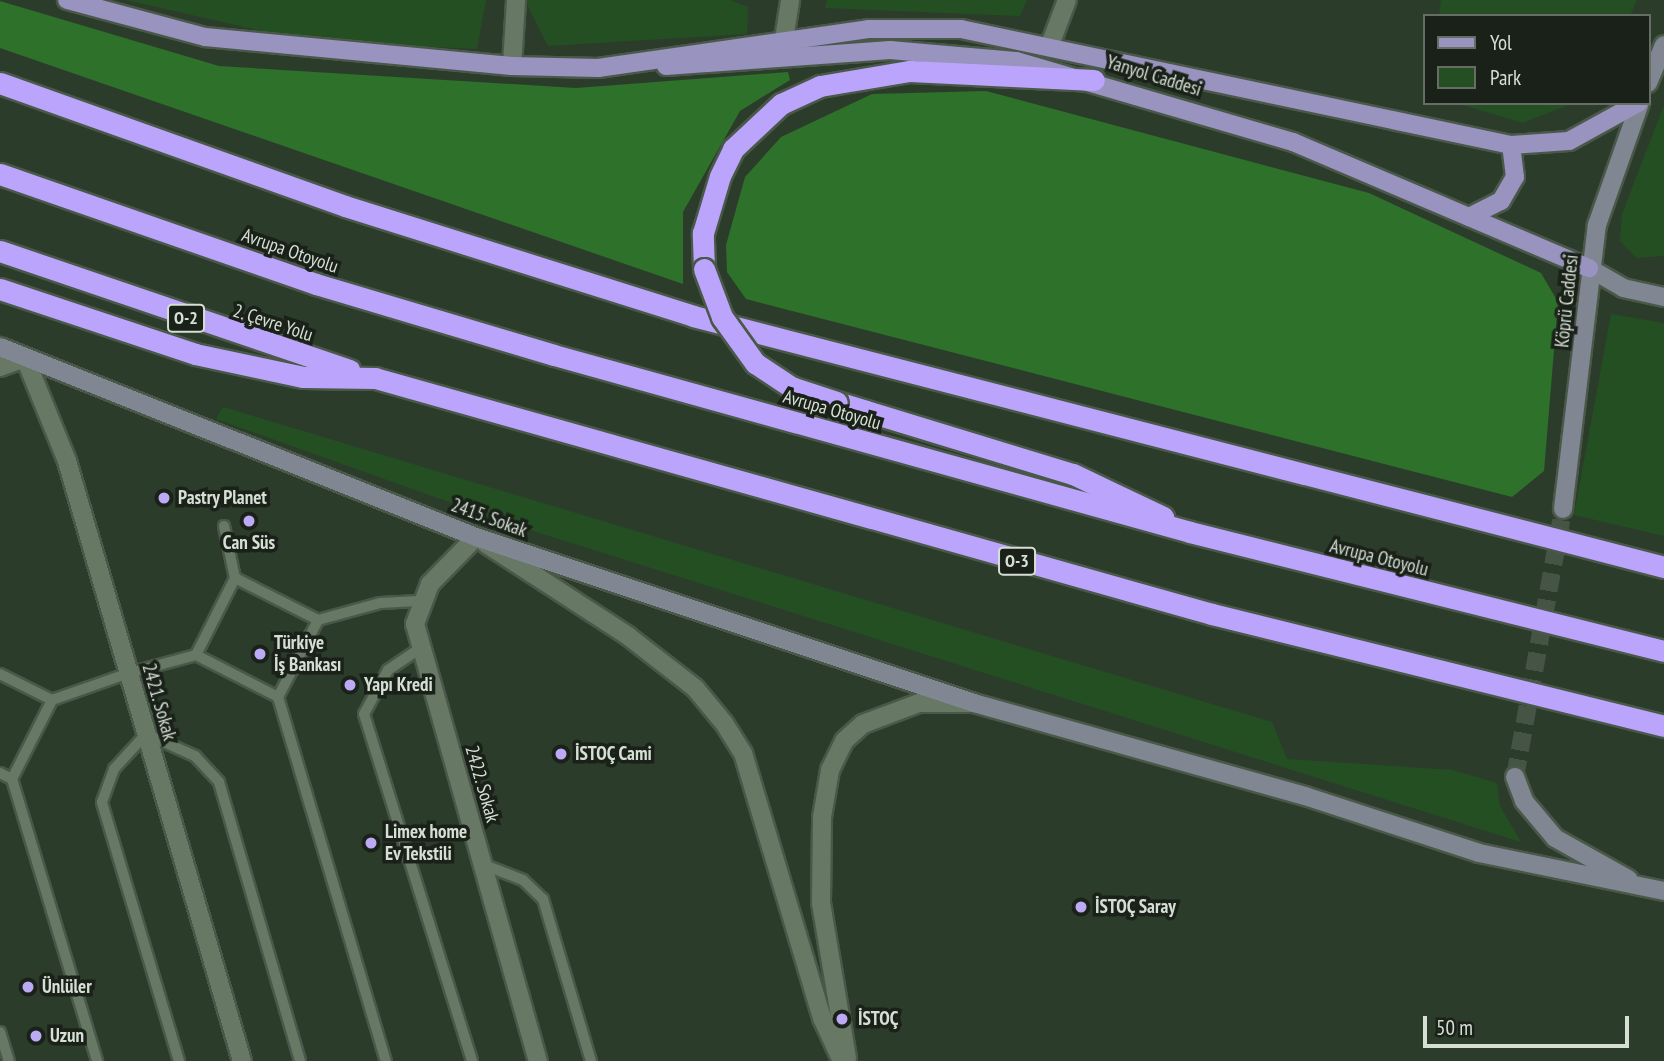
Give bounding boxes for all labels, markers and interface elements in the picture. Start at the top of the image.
legend [1422,14,1650,105]
text: Yol [1490,29,1512,56]
street label: Yanyol Caddesi [1104,51,1204,101]
text: Park [1490,64,1521,91]
street label: Avrupa Otoyolu [239,224,341,278]
street label: Köprü Caddesi [1551,253,1583,349]
street label: 2. Çevre Yolu [229,299,317,347]
road number: O-2 [167,304,205,332]
street label: Avrupa Otoyolu [780,385,884,435]
place label: Pastry Planet [178,487,267,509]
marker: Pastry Planet [156,490,172,506]
street label: 2415. Sokak [447,494,531,542]
marker: Can Süs [241,513,257,529]
place label: Can Süs [223,532,275,554]
street label: Avrupa Otoyolu [1327,535,1431,581]
road number: O-3 [998,546,1036,576]
place label: Türkiye İş Bankası [274,632,341,676]
marker: Türkiye İş Bankası [252,646,268,662]
street label: 2421. Sokak [137,660,181,744]
place label: Yapı Kredi [364,674,433,696]
marker: Yapı Kredi [342,677,358,693]
street label: 2422. Sokak [460,742,504,826]
place label: İSTOÇ Cami [575,743,653,765]
marker: İSTOÇ Cami [553,746,569,762]
place label: Limex home Ev Tekstili [385,821,468,865]
marker: Limex home Ev Tekstili [363,835,379,851]
place label: İSTOÇ Saray [1095,896,1177,918]
marker: İSTOÇ Saray [1073,899,1089,915]
place label: Ünlüler [42,976,92,998]
marker: Ünlüler [20,979,36,995]
scale bar [1426,1002,1632,1046]
place label: İSTOÇ [858,1008,898,1030]
marker: İSTOÇ [832,1009,852,1029]
text: 50 m [1436,1014,1473,1041]
place label: Uzun [50,1025,84,1047]
marker: Uzun [28,1028,44,1044]

